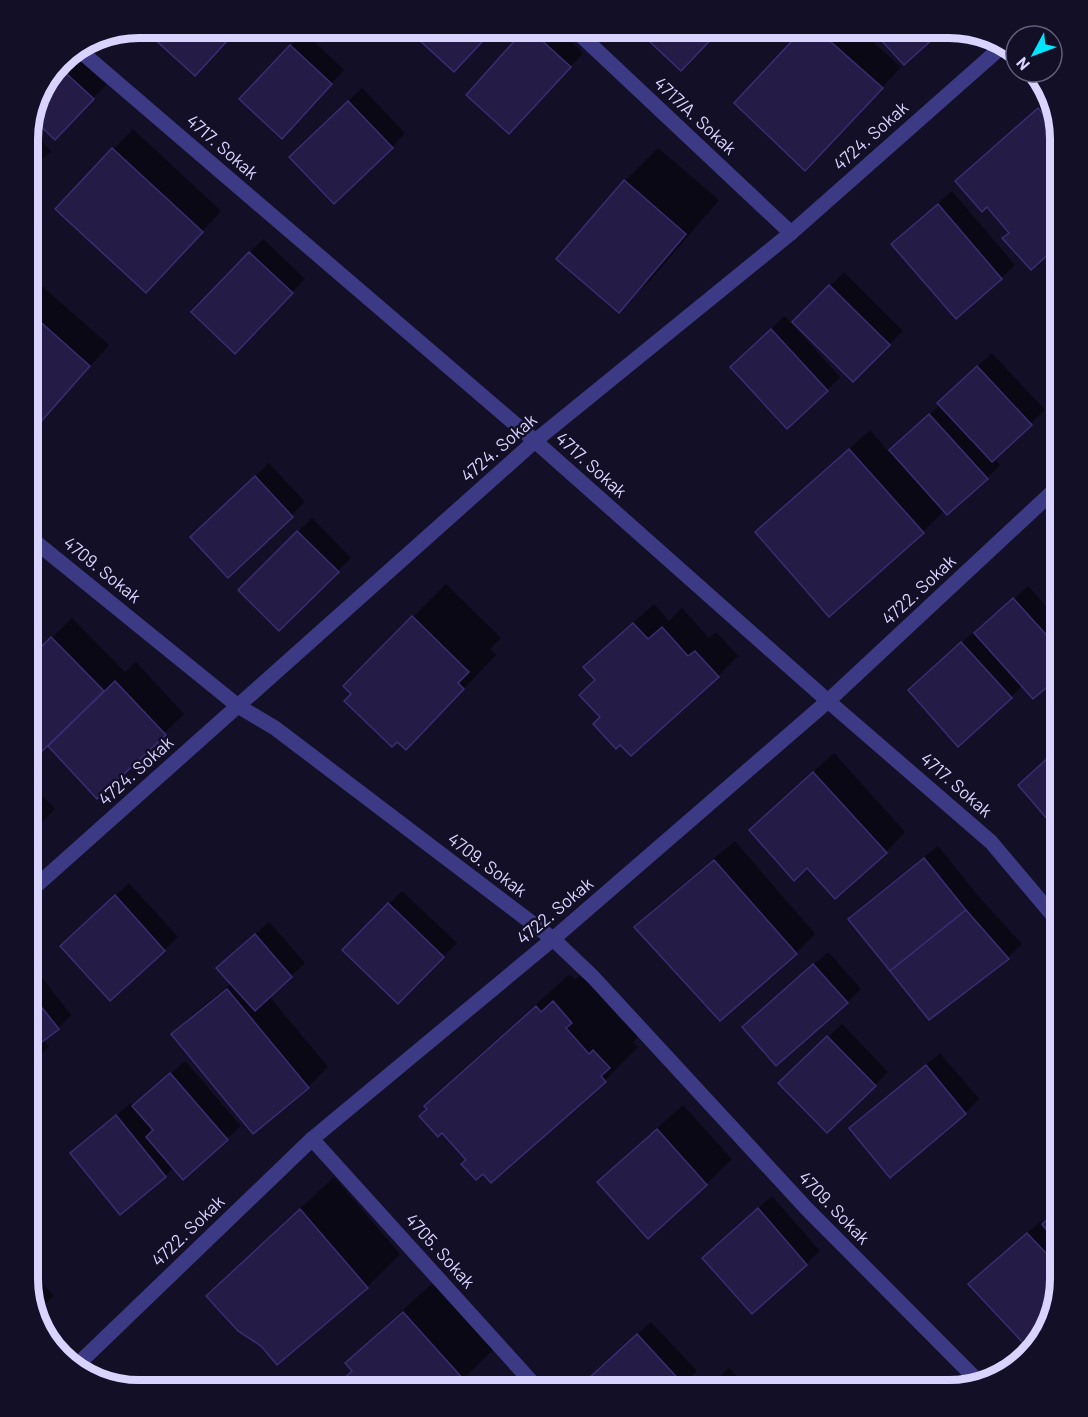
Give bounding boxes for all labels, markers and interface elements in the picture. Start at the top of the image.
north arrow [1004,24,1064,84]
text: N [1012,54,1033,74]
street label: 4717/A. Sokak [650,72,741,159]
street label: 4724. Sokak [828,96,912,175]
street label: 4717. Sokak [182,109,263,183]
street label: 4724. Sokak [456,408,541,486]
street label: 4717. Sokak [552,427,632,502]
street label: 4709. Sokak [59,531,146,607]
street label: 4722. Sokak [877,549,960,629]
street label: 4724. Sokak [93,731,177,810]
street label: 4717. Sokak [916,747,997,821]
street label: 4709. Sokak [444,827,532,901]
street label: 4722. Sokak [512,872,597,949]
street label: 4709. Sokak [794,1166,875,1249]
street label: 4722. Sokak [146,1190,228,1271]
street label: 4705. Sokak [401,1208,480,1292]

